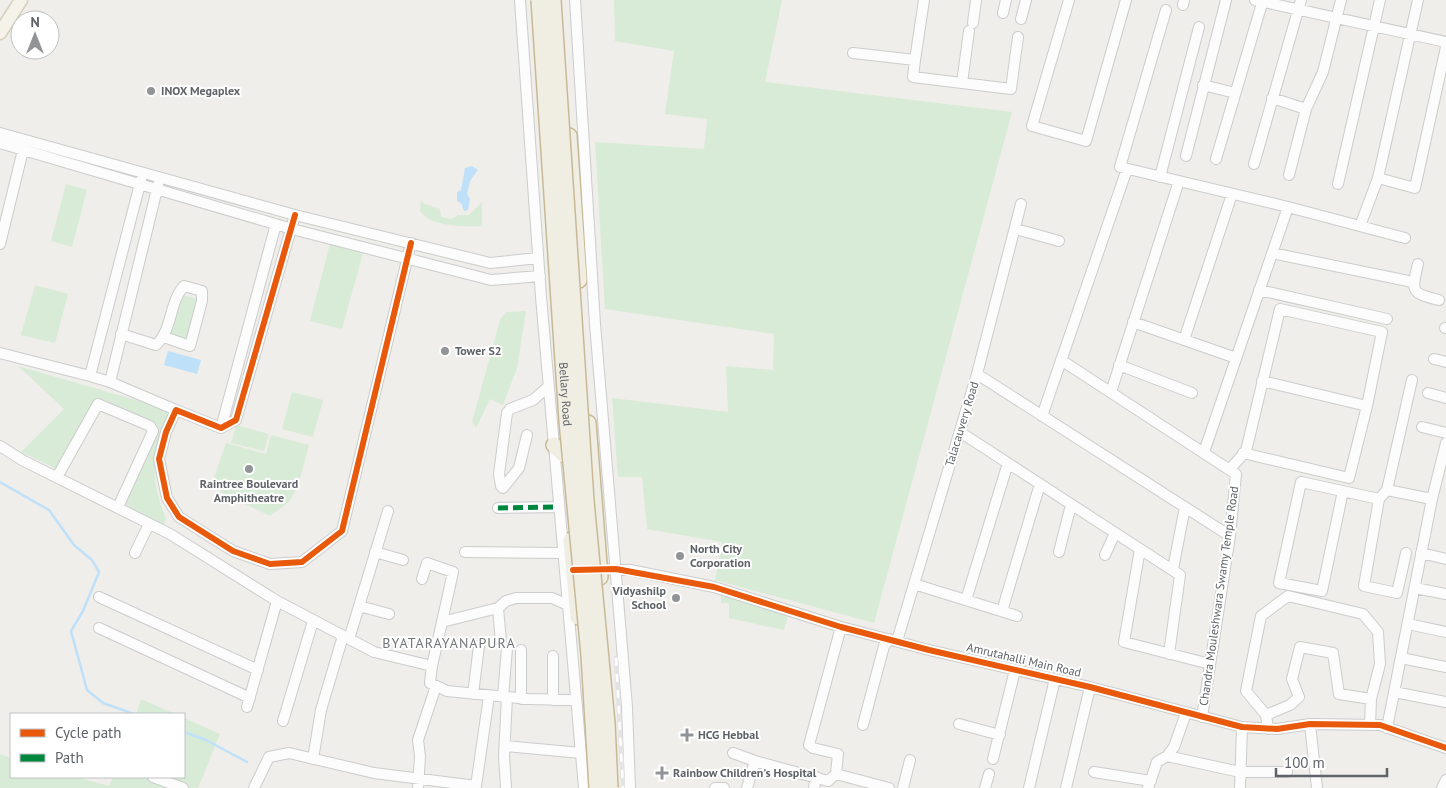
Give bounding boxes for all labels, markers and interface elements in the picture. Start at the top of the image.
north arrow [10,10,60,60]
text: N [30,13,40,31]
place label: INOX Megaplex [161,83,241,98]
marker: INOX Megaplex [145,85,157,97]
place label: Tower S2 [455,343,502,358]
marker: Tower S2 [439,345,451,357]
street label: Bellary Road [556,362,575,427]
street label: Talacauvery Road [941,379,982,468]
marker: Raintree Boulevard Amphitheatre [243,463,255,475]
place label: Raintree Boulevard Amphitheatre [200,476,298,505]
street label: Chandra Mouleshwara Swamy Temple Road [1196,485,1241,707]
place label: North City Corporation [690,541,750,570]
marker: North City Corporation [674,550,686,562]
place label: Vidyashilp School [612,583,667,612]
marker: Vidyashilp School [670,592,682,604]
district label: BYATARAYANAPURA [382,634,516,652]
street label: Amrutahalli Main Road [965,639,1083,680]
legend [10,713,185,778]
text: Cycle path [55,723,121,742]
place label: HCG Hebbal [698,727,759,742]
marker: HCG Hebbal [680,728,694,742]
scale bar [1276,746,1387,778]
text: Path [55,748,84,767]
text: 100 m [1284,753,1325,772]
place label: Rainbow Children's Hospital [673,765,817,780]
marker: Rainbow Children's Hospital [655,766,669,780]

